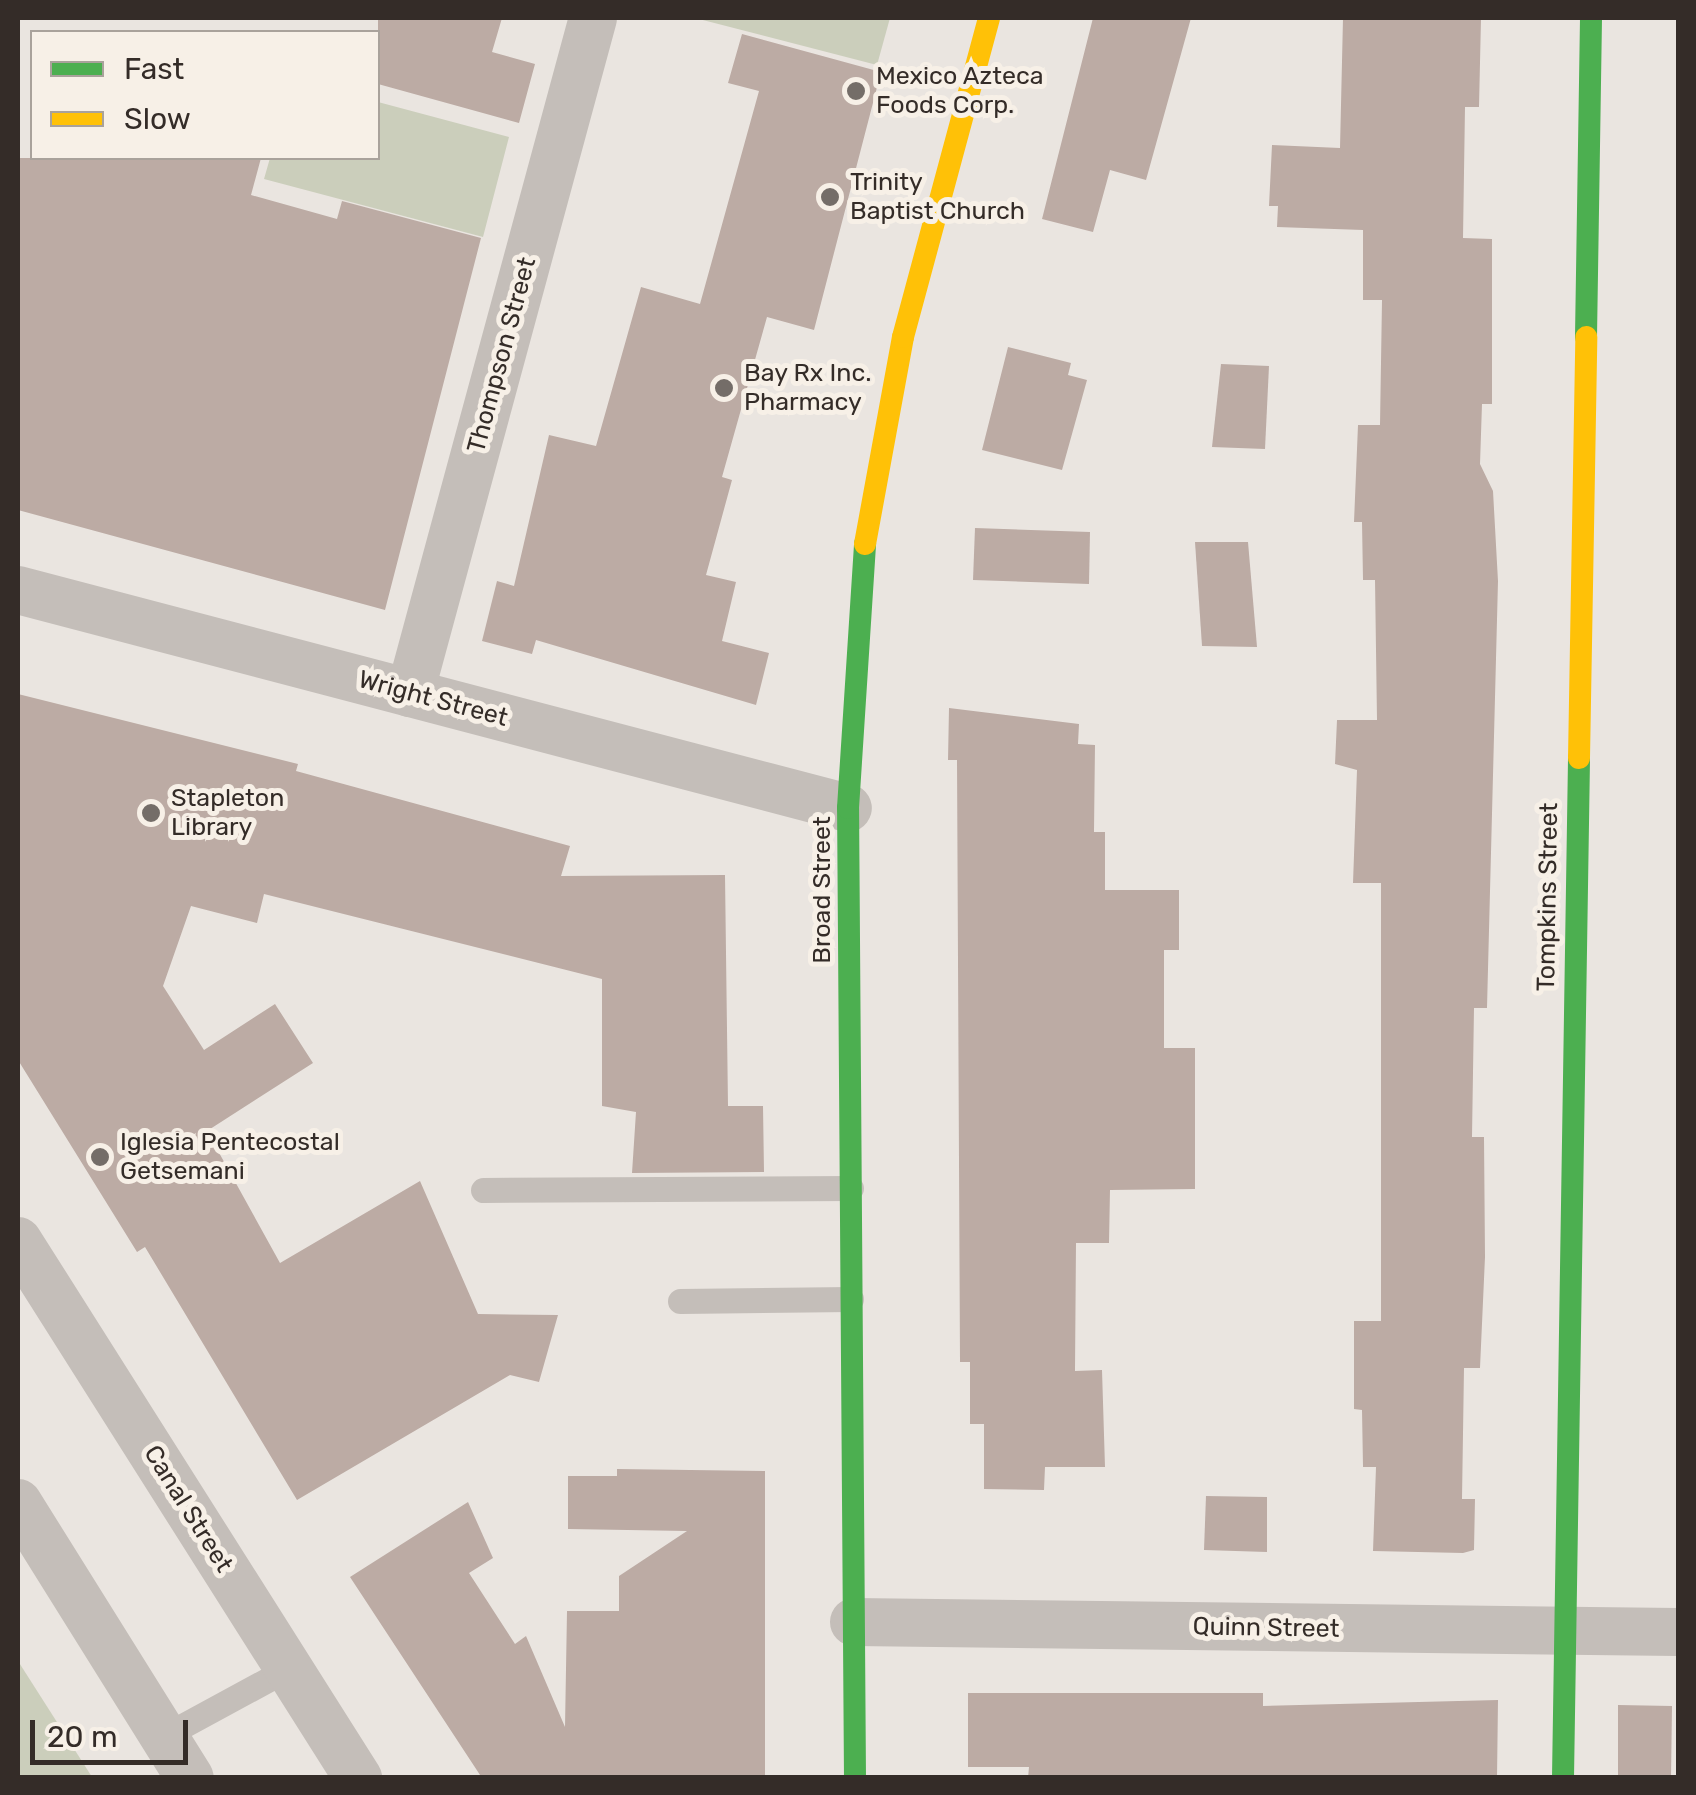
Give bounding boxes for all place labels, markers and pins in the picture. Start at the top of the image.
place label: Mexico Azteca Foods Corp. [876,62,1044,121]
marker: Mexico Azteca Foods Corp. [845,80,867,102]
place label: Trinity Baptist Church [850,168,1025,227]
marker: Trinity Baptist Church [819,186,841,208]
place label: Bay Rx Inc. Pharmacy [744,359,872,418]
marker: Bay Rx Inc. Pharmacy [713,377,735,399]
place label: Stapleton Library [171,784,284,843]
marker: Stapleton Library [140,802,162,824]
place label: Iglesia Pentecostal Getsemani [120,1128,340,1187]
marker: Iglesia Pentecostal Getsemani [89,1146,111,1168]

